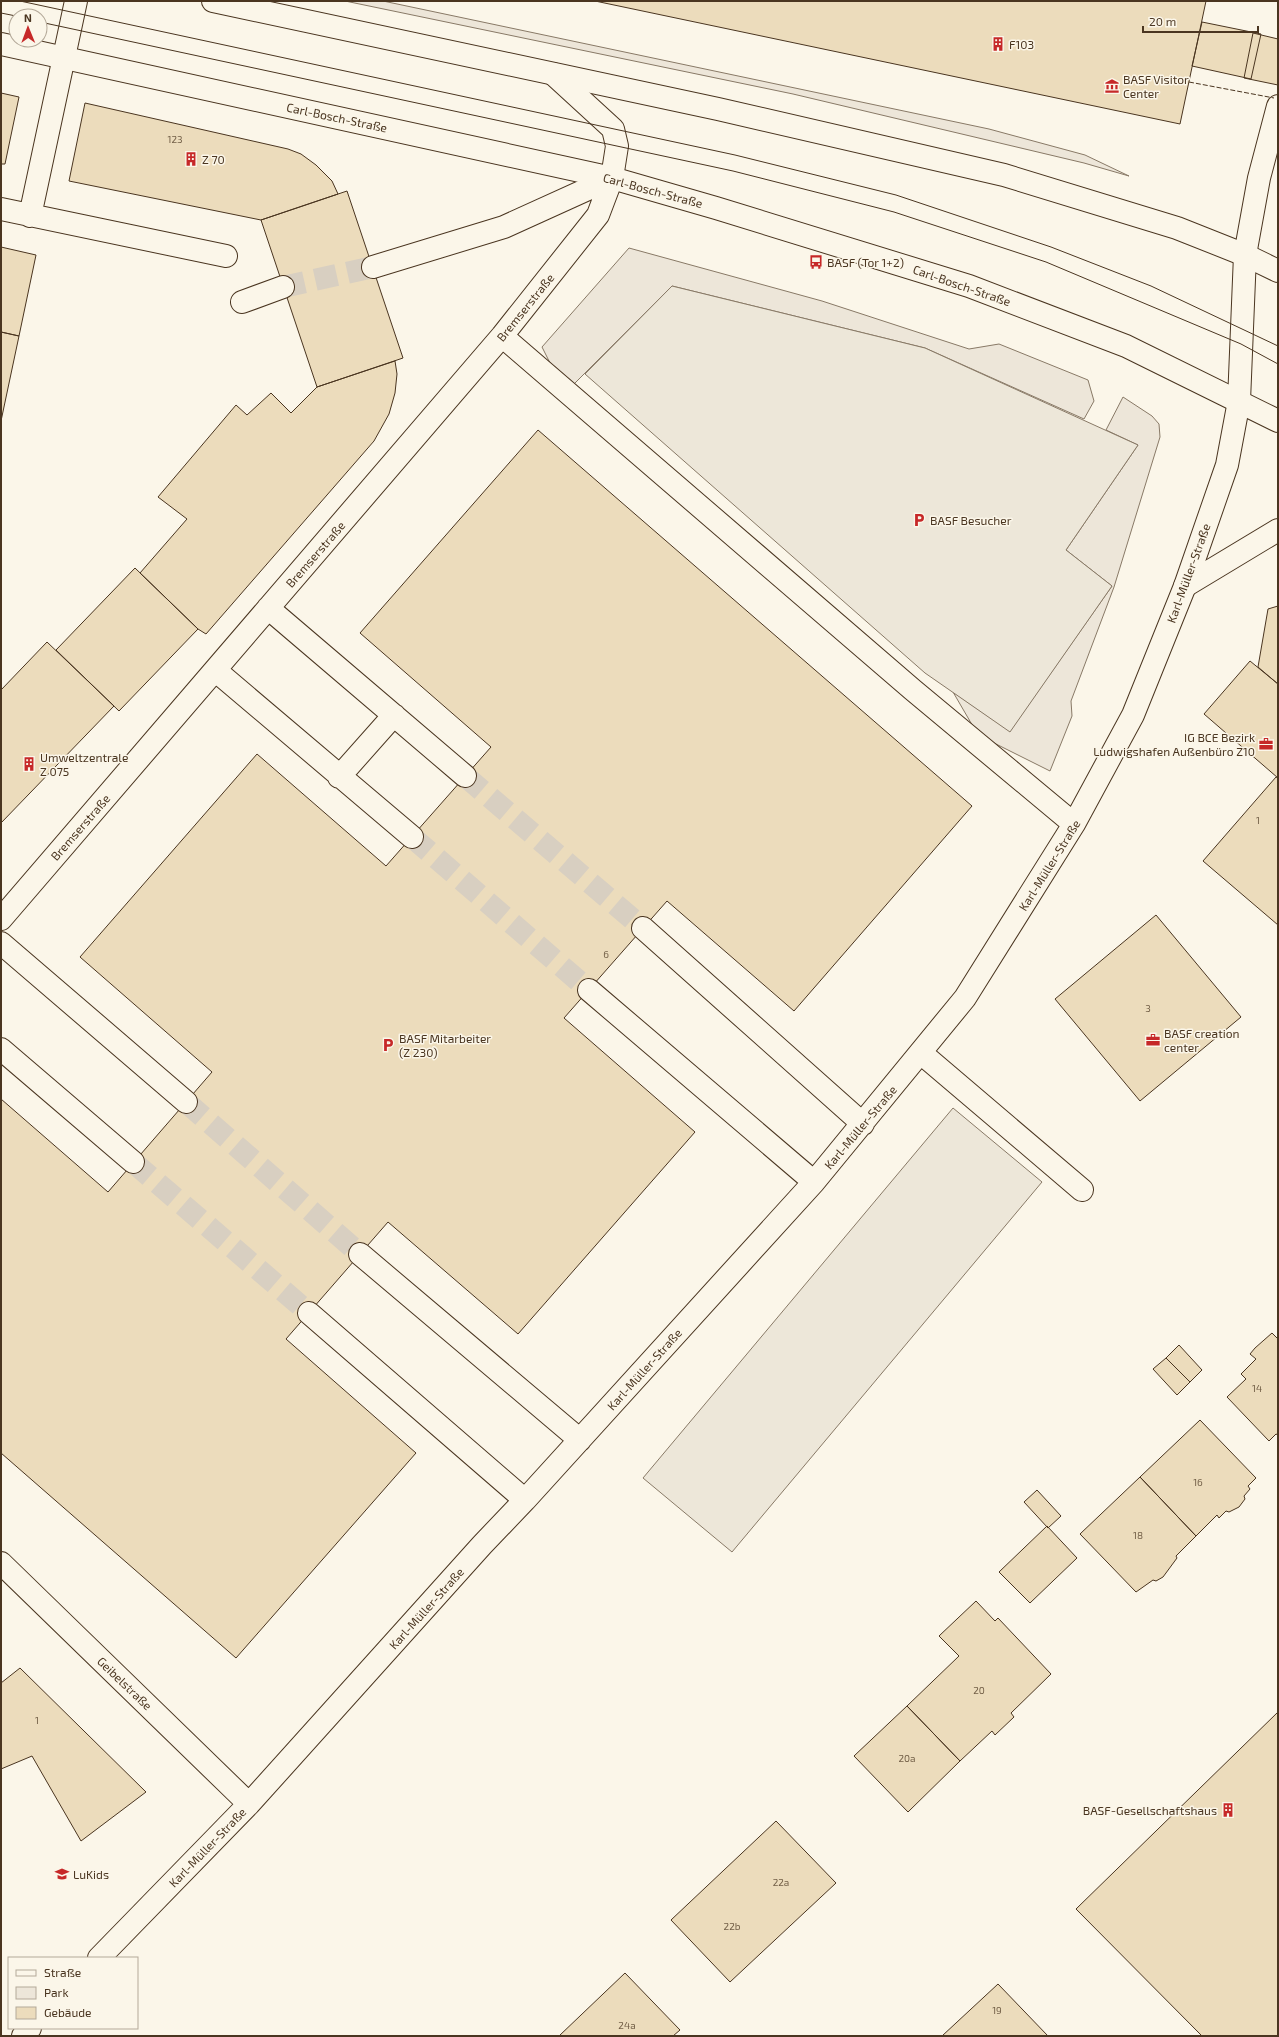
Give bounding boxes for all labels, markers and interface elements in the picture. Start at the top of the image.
north arrow [8,8,48,48]
scale bar [1143,8,1258,34]
text: N [24,11,32,24]
text: 20 m [1149,14,1176,28]
building icon: F103 [990,36,1006,52]
place label: F103 [1009,37,1034,51]
place label: BASF Visitor Center [1123,72,1189,100]
museum icon: BASF Visitor Center [1104,78,1120,94]
street label: Carl-Bosch-Straße [285,99,389,135]
house number: 123 [167,133,183,145]
building icon: Z 70 [183,151,199,167]
place label: Z 70 [202,152,225,166]
street label: Carl-Bosch-Straße [602,170,704,210]
bus stop icon: BASF (Tor 1+2) [808,254,824,270]
place label: BASF (Tor 1+2) [827,255,904,269]
street label: Carl-Bosch-Straße [911,262,1013,308]
street label: Bremserstraße [493,270,557,344]
parking icon: BASF Besucher [911,512,927,528]
place label: BASF Besucher [930,513,1012,527]
street label: Bremserstraße [282,518,348,590]
street label: Karl-Müller-Straße [1163,521,1213,625]
place label: IG BCE Bezirk Ludwigshafen Außenbüro Z10 [1093,730,1255,758]
office icon: IG BCE Bezirk Ludwigshafen Außenbüro Z10 [1258,736,1274,752]
place label: Umweltzentrale Z 075 [40,750,128,778]
building icon: Umweltzentrale Z 075 [21,756,37,772]
street label: Bremserstraße [47,791,113,863]
house number: 1 [1256,814,1260,826]
street label: Karl-Müller-Straße [1015,817,1083,913]
house number: 6 [603,948,609,960]
house number: 3 [1145,1002,1151,1014]
place label: BASF creation center [1164,1026,1239,1054]
place label: BASF Mitarbeiter (Z 230) [399,1031,491,1059]
office icon: BASF creation center [1145,1032,1161,1048]
parking icon: BASF Mitarbeiter (Z 230) [380,1037,396,1053]
street label: Karl-Müller-Straße [821,1082,899,1172]
street label: Karl-Müller-Straße [604,1325,684,1413]
house number: 14 [1252,1382,1262,1394]
house number: 16 [1193,1476,1203,1488]
house number: 18 [1133,1529,1143,1541]
street label: Karl-Müller-Straße [386,1564,466,1652]
street label: Geibelstraße [95,1654,155,1712]
house number: 20 [973,1684,985,1696]
house number: 1 [35,1714,39,1726]
house number: 20a [898,1752,916,1764]
building icon: BASF-Gesellschaftshaus [1220,1802,1236,1818]
place label: BASF-Gesellschaftshaus [1083,1803,1217,1817]
street label: Karl-Müller-Straße [166,1804,248,1890]
school or university icon: LuKids [54,1866,70,1882]
place label: LuKids [73,1867,109,1881]
house number: 22a [773,1876,789,1888]
house number: 22b [724,1920,741,1932]
legend [8,1957,138,2029]
text: Straße [44,1965,81,1979]
text: Park [44,1985,69,1999]
house number: 19 [992,2004,1002,2016]
text: Gebäude [44,2005,92,2019]
house number: 24a [618,2019,636,2031]

